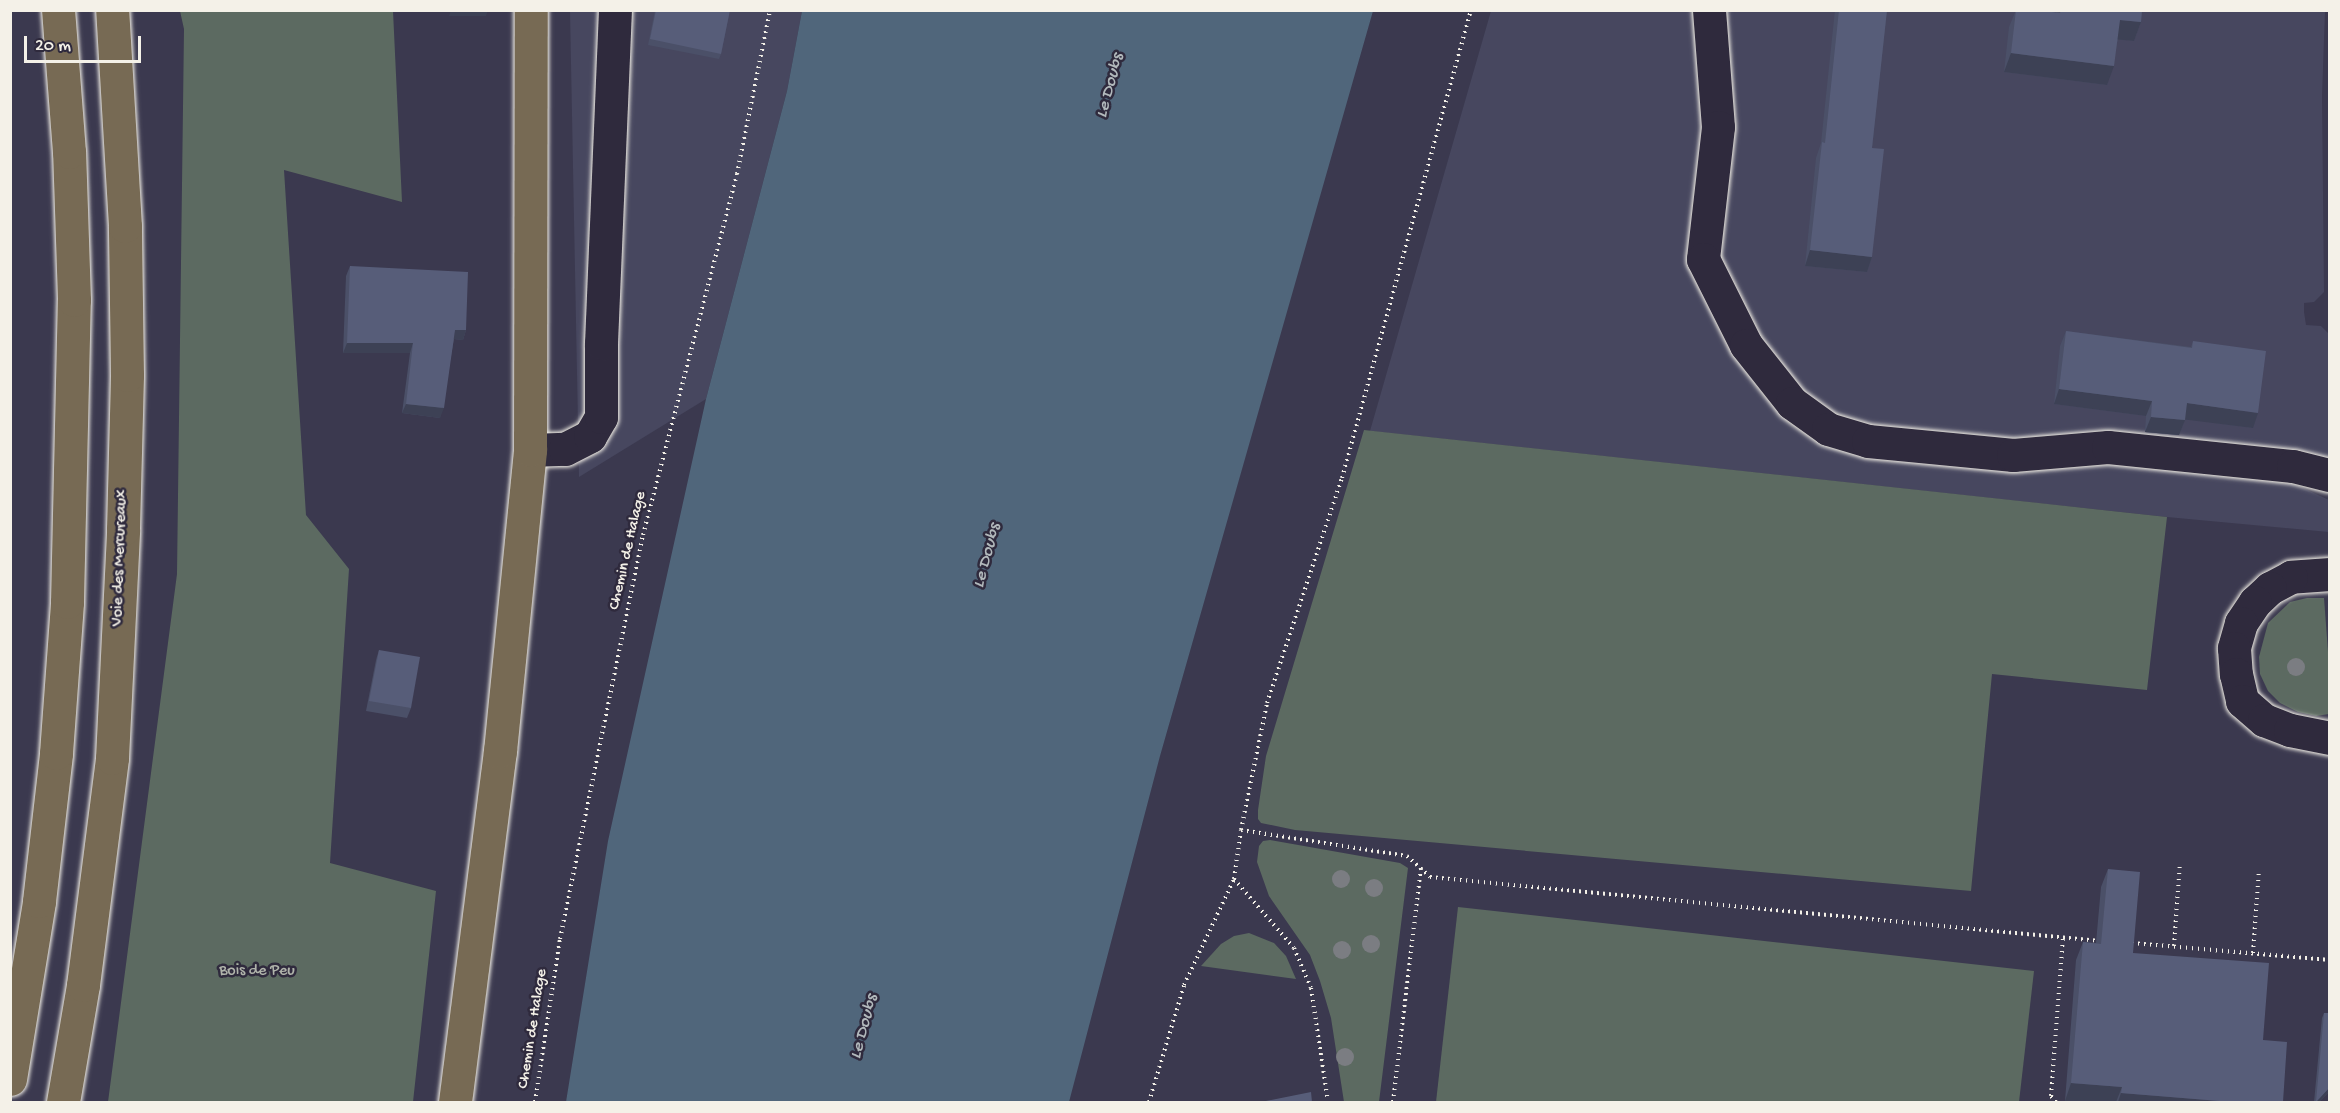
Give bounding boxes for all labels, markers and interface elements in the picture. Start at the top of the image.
scale bar [27,24,144,62]
text: 20 m [35,36,71,57]
water label: Le Doubs [1092,51,1130,121]
street label: Voie des Mercureaux [109,489,133,627]
street label: Chemin de Halage [606,490,652,612]
water label: Le Doubs [969,521,1007,591]
park label: Bois de Peu [219,962,295,982]
street label: Chemin de Halage [515,968,553,1090]
water label: Le Doubs [846,992,884,1062]

